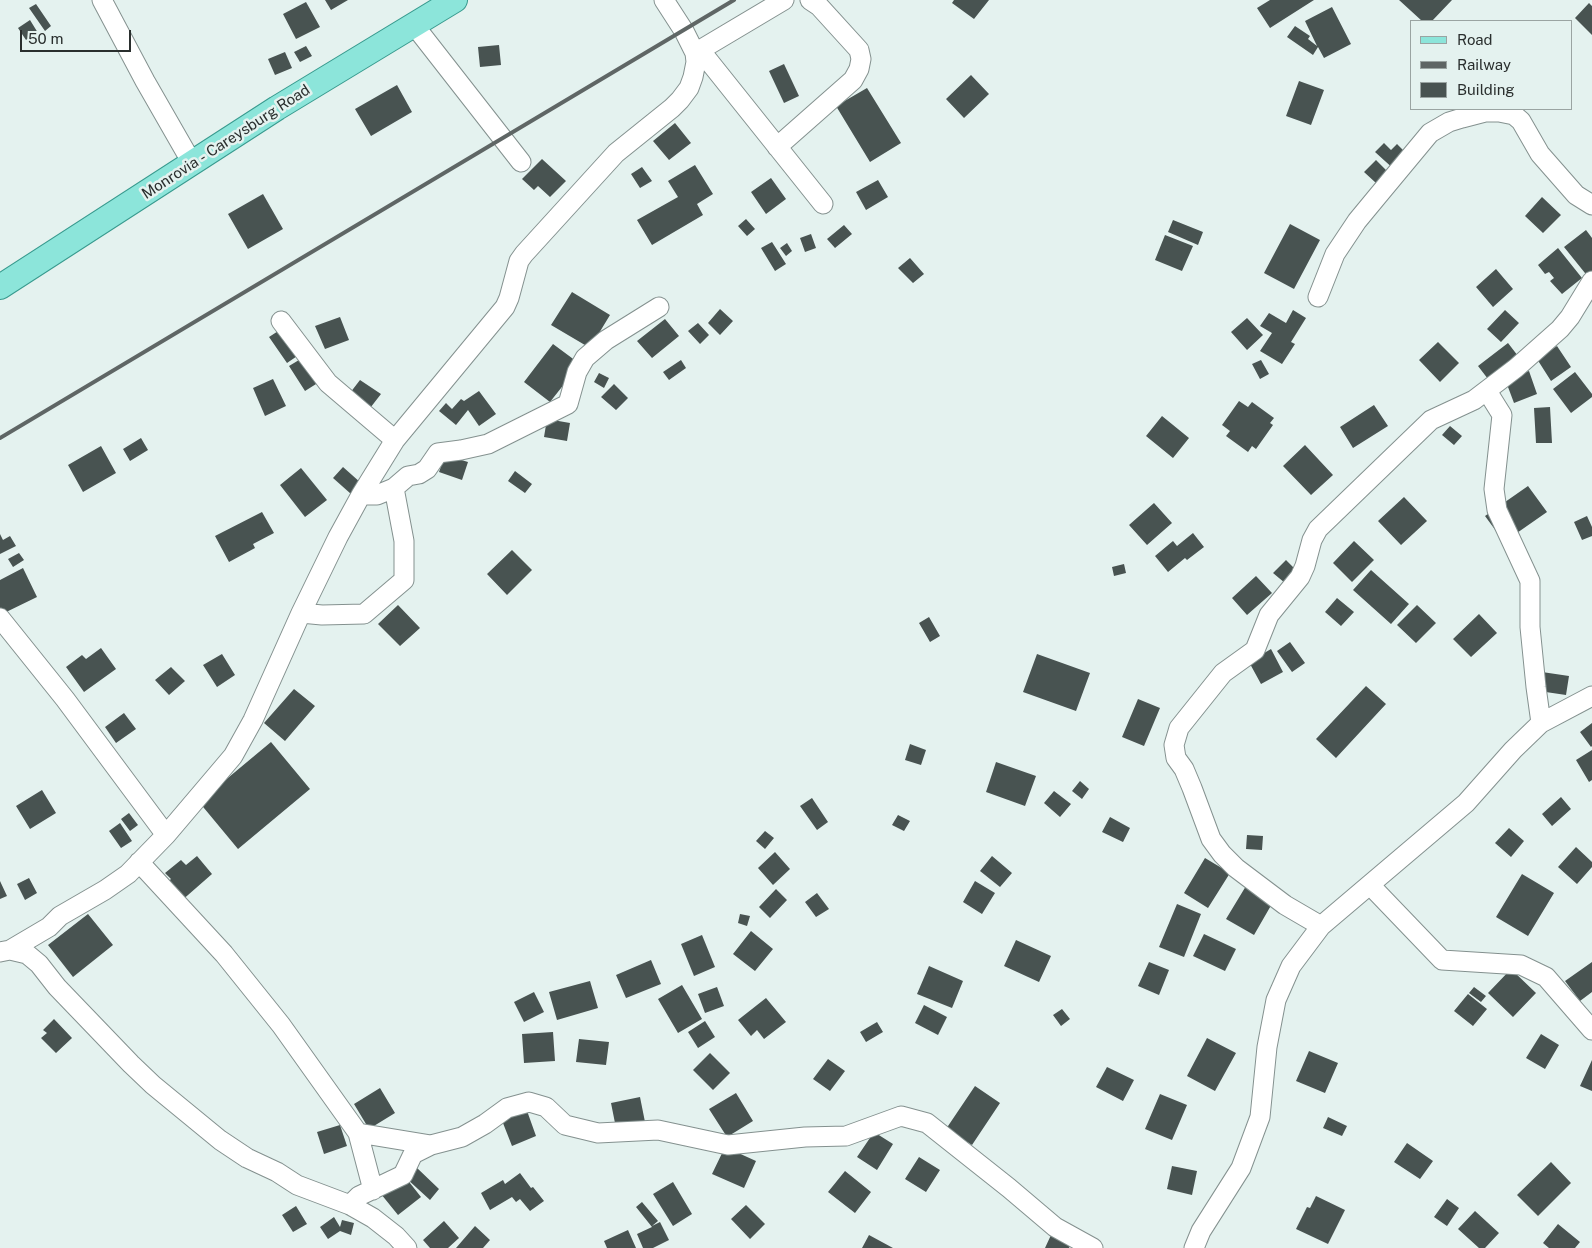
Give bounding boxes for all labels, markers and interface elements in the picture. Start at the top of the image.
scale bar [22,20,134,52]
legend [1410,20,1572,110]
text: 50 m [28,30,63,47]
text: Road [1457,31,1493,48]
text: Railway [1457,56,1511,73]
street label: Monrovia - Careysburg Road [139,81,313,203]
text: Building [1457,81,1515,98]

